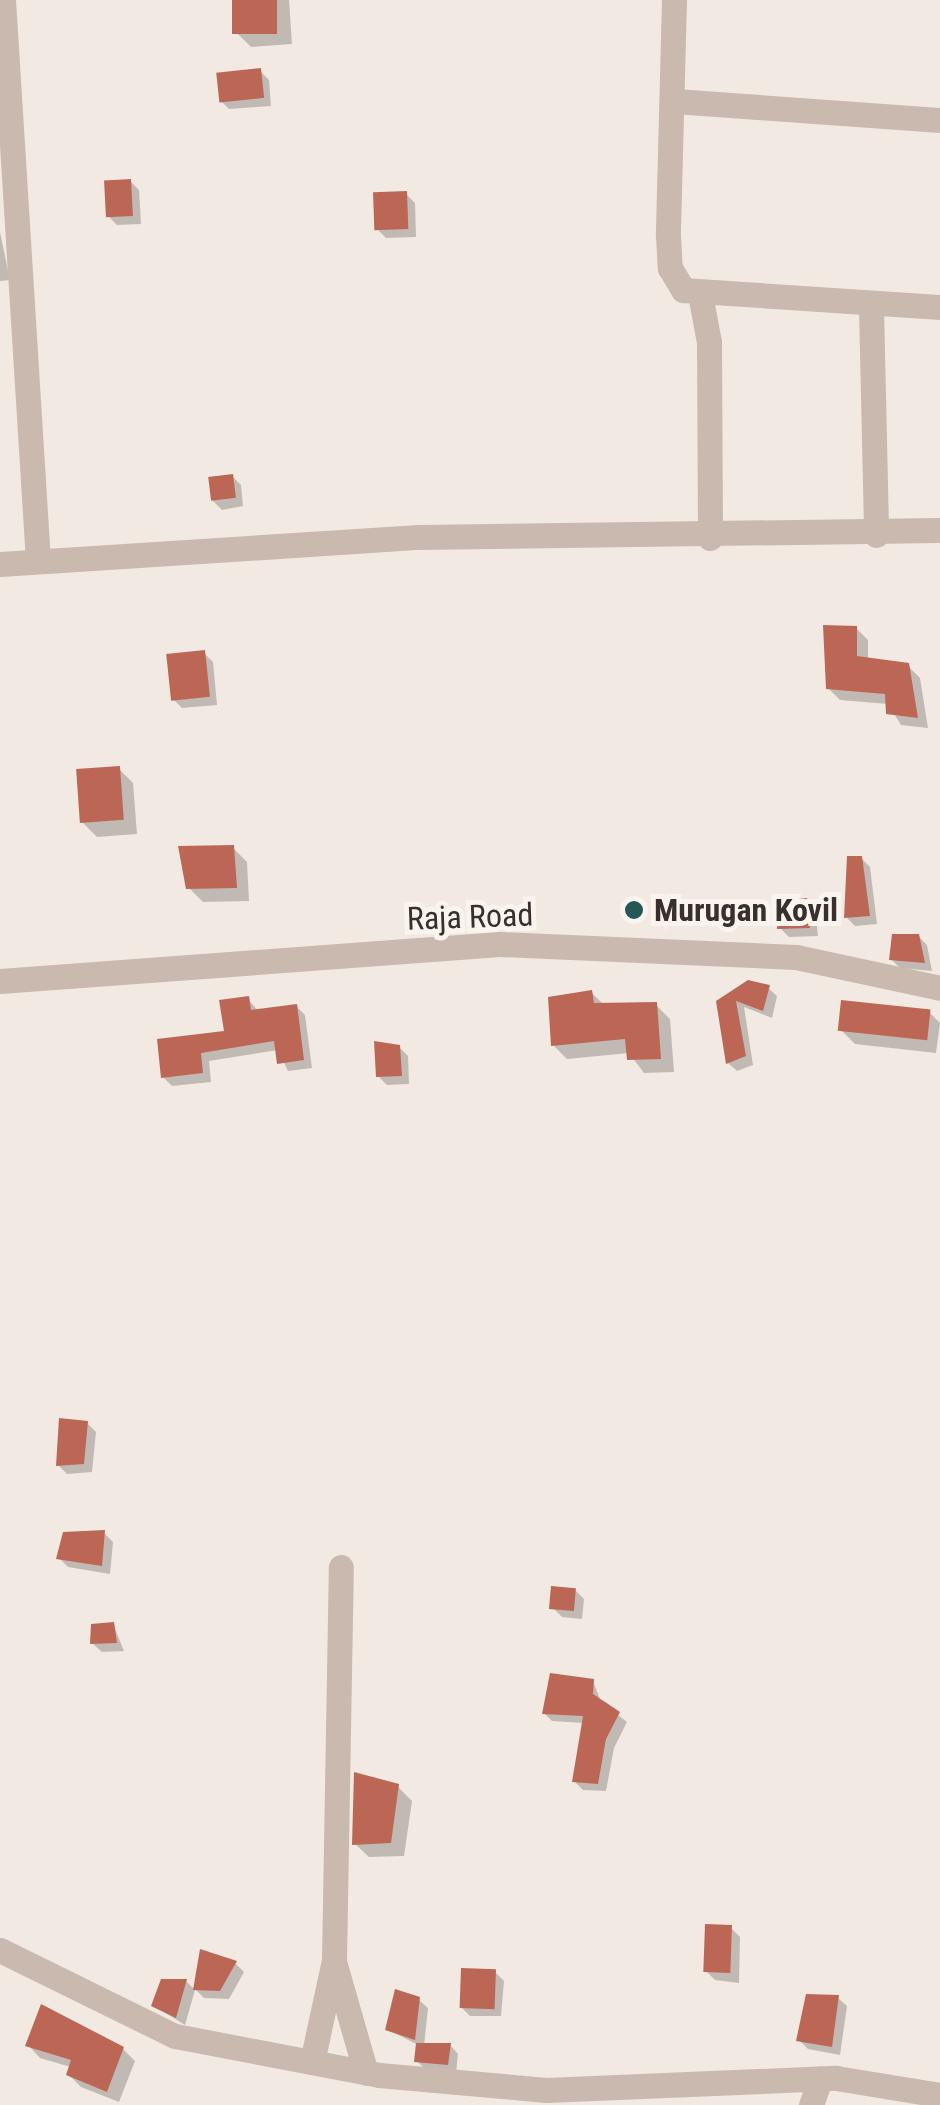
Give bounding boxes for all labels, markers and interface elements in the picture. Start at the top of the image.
place label: Murugan Kovil [654,891,838,929]
street label: Raja Road [406,896,534,938]
marker: Murugan Kovil [623,899,645,921]

